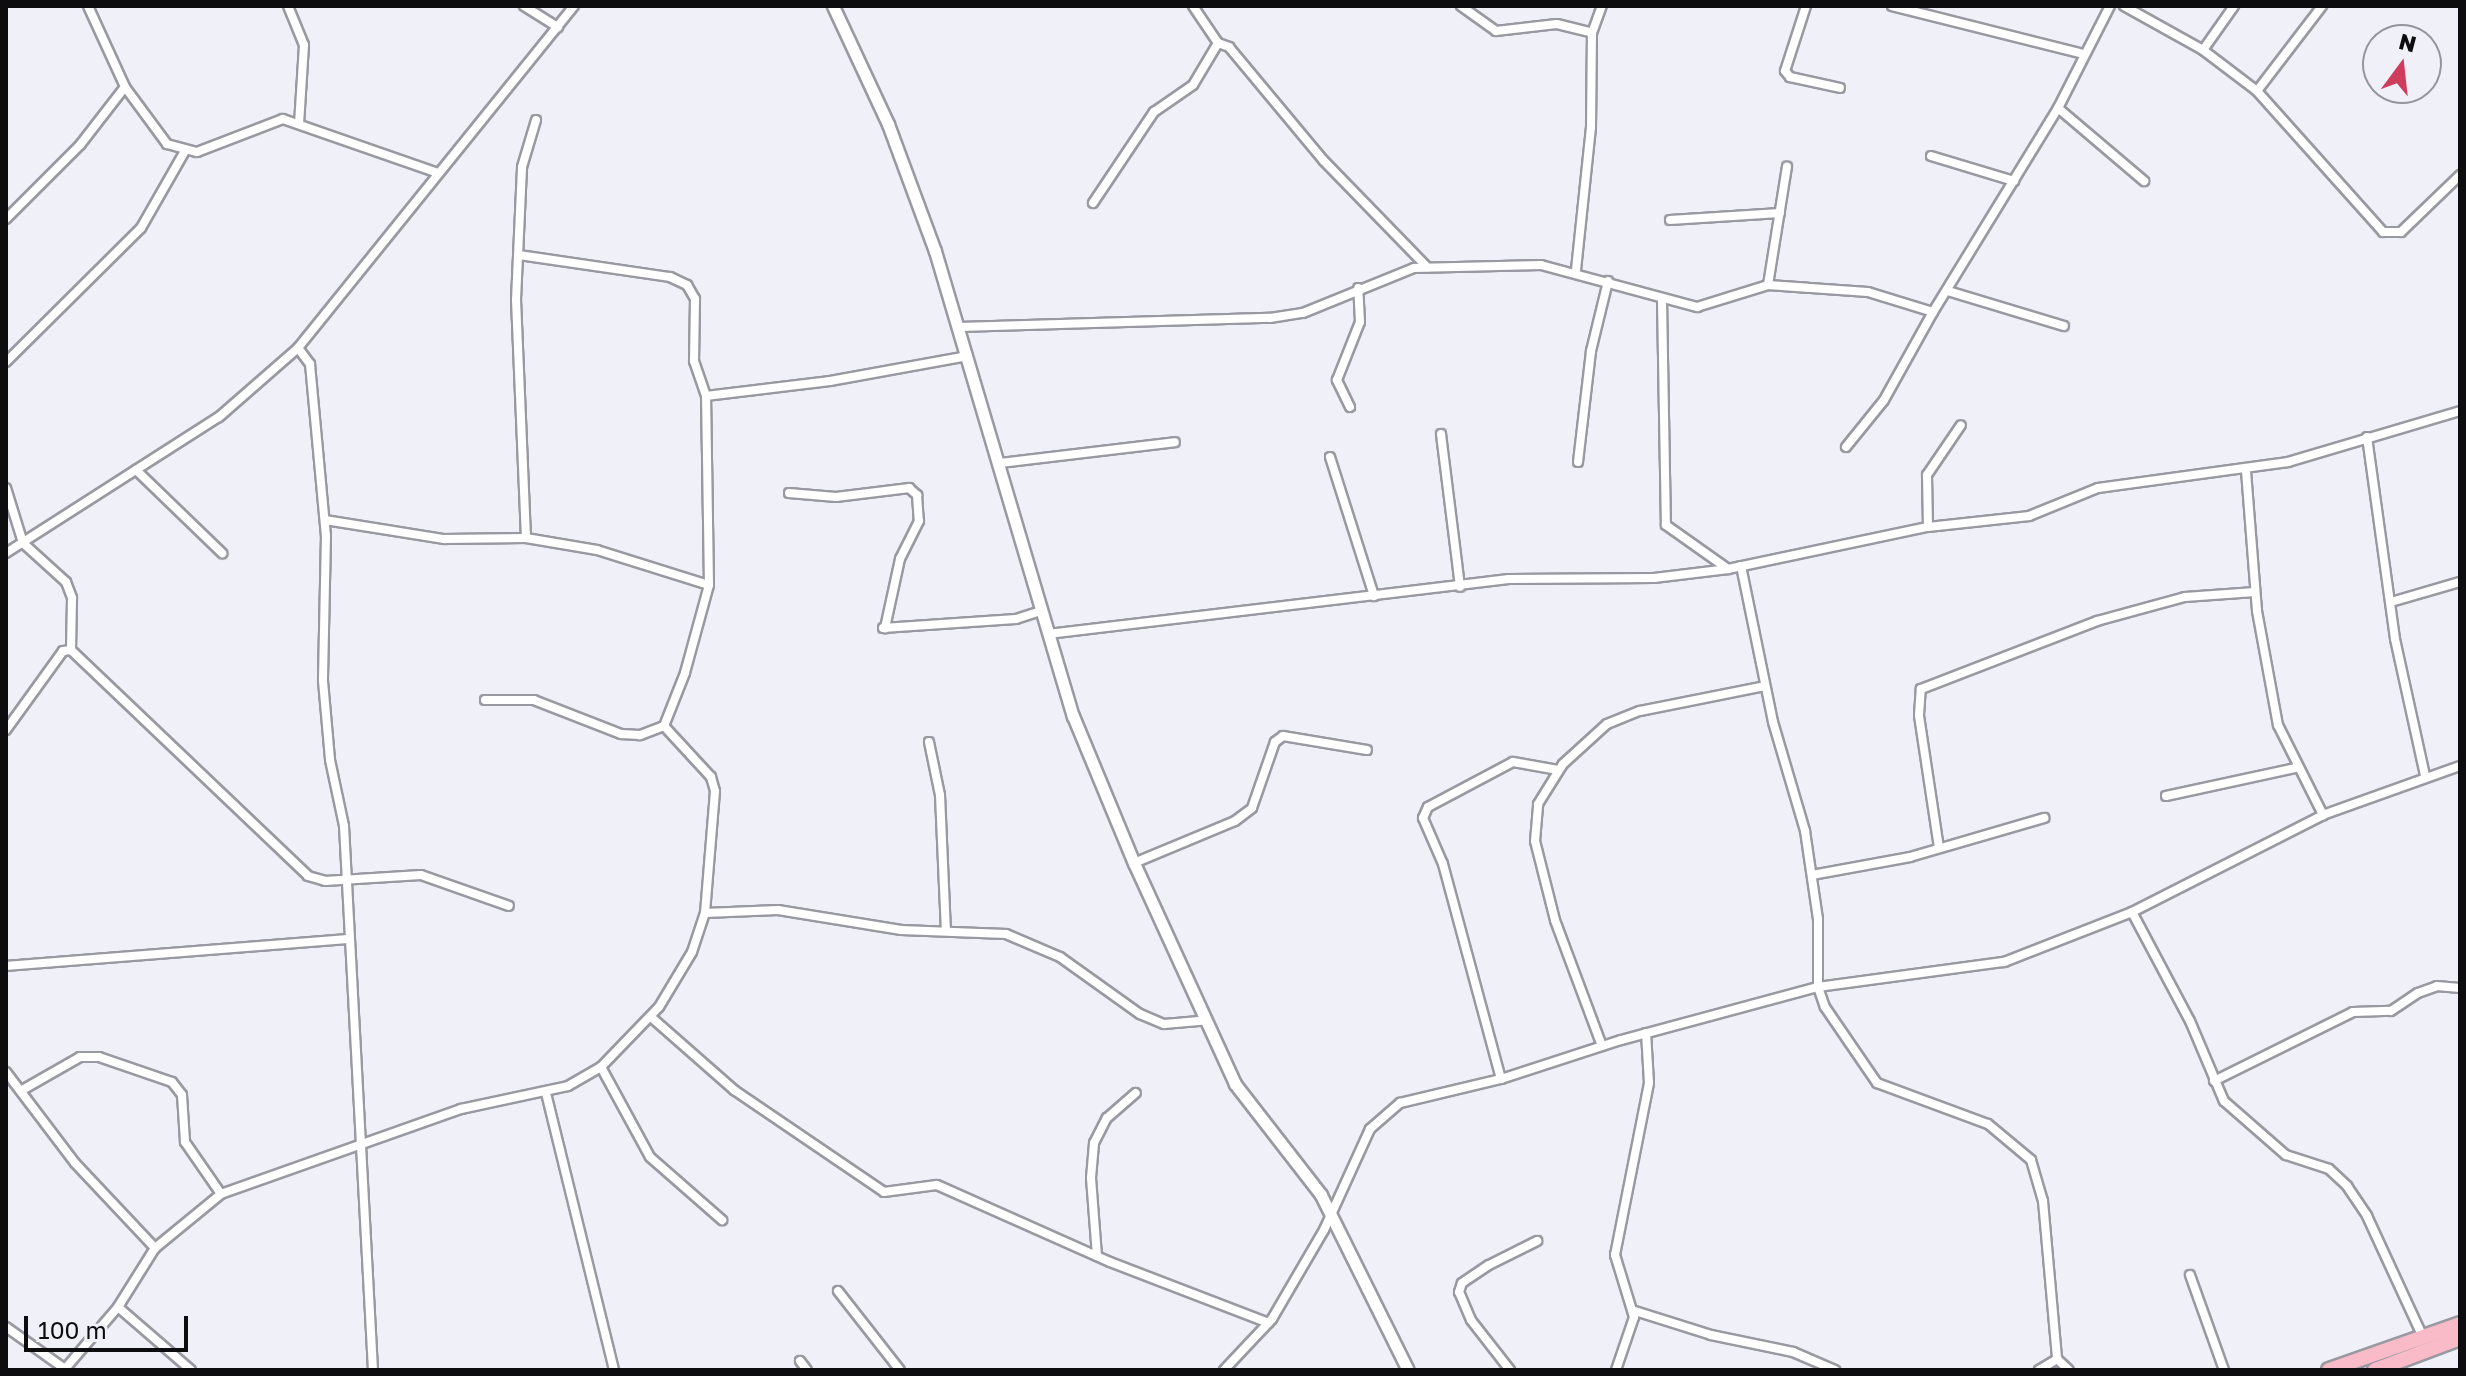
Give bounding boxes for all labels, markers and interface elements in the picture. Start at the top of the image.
north arrow [2362,24,2442,104]
text: N [2396,27,2419,57]
scale bar [28,1300,192,1350]
text: 100 m [38,1315,107,1344]

